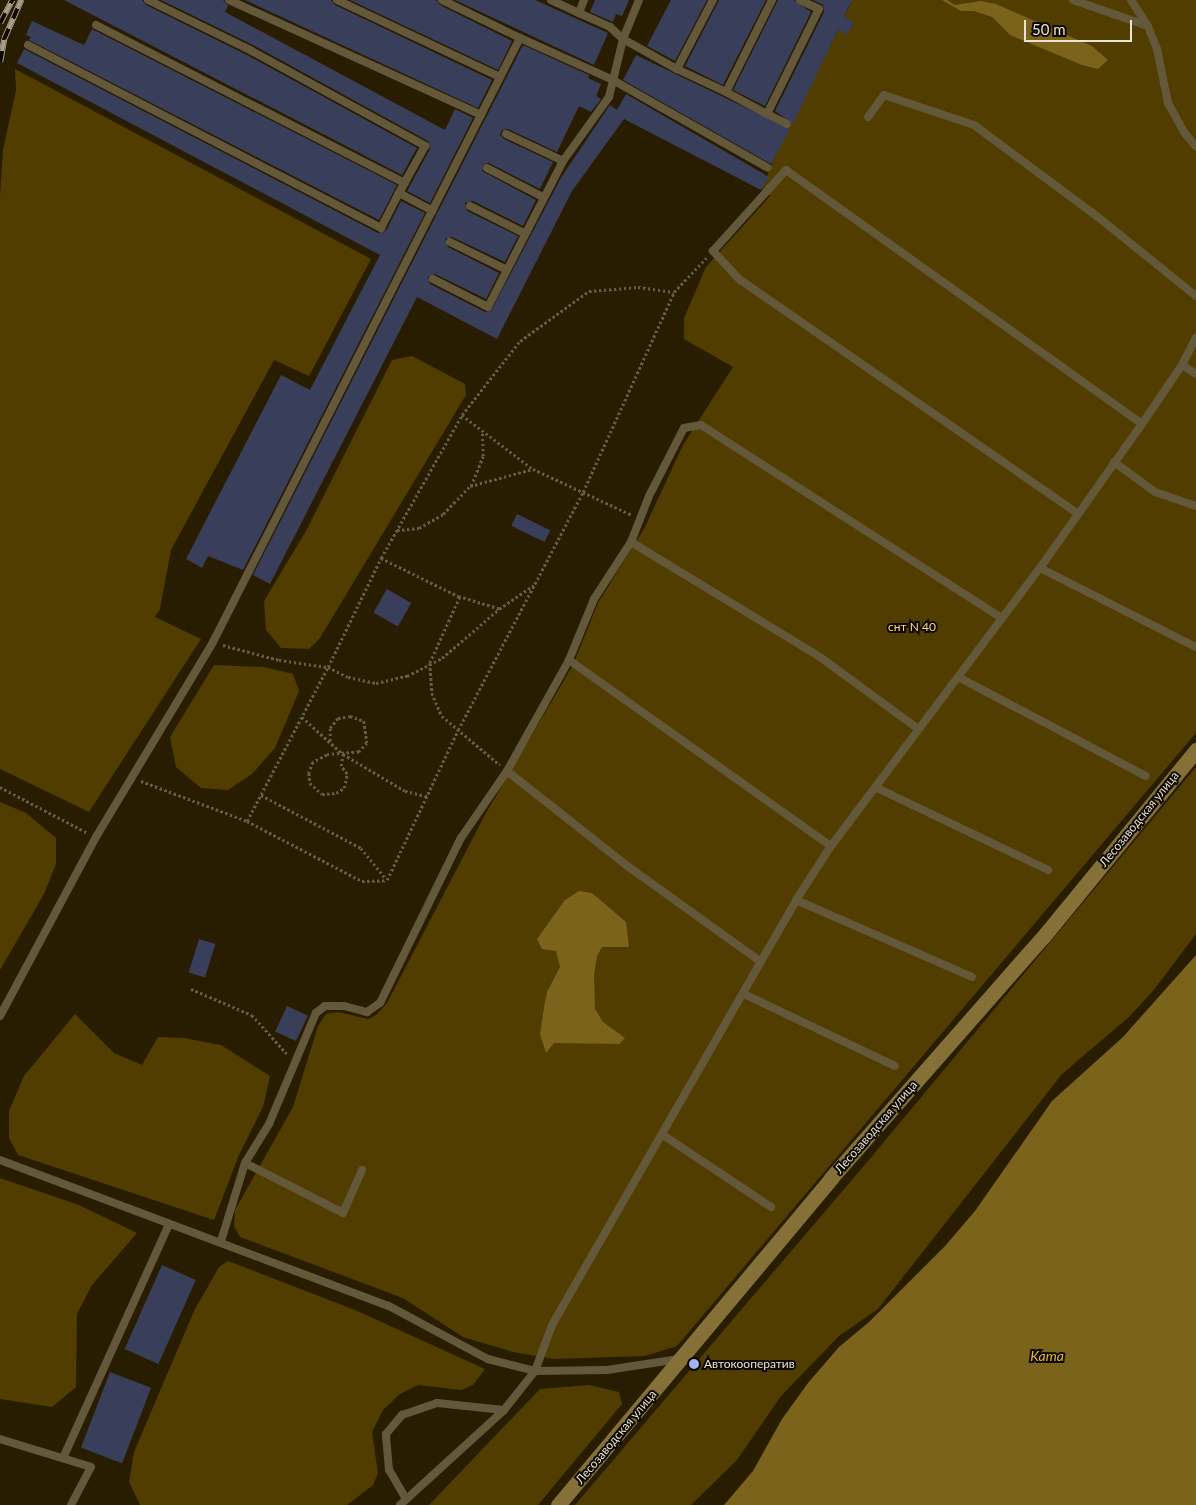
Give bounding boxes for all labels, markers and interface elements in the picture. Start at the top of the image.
scale bar [1026,10,1134,42]
text: 50 m [1032,20,1066,38]
park label: снт N 40 [888,620,936,634]
street label: Лесозаводская улица [1096,769,1182,869]
street label: Лесозаводская улица [832,1078,920,1176]
water label: Kama [1030,1348,1064,1364]
place label: Автокооператив [704,1357,795,1371]
marker: Автокооператив [688,1358,700,1370]
street label: Лесозаводская улица [573,1387,659,1487]

